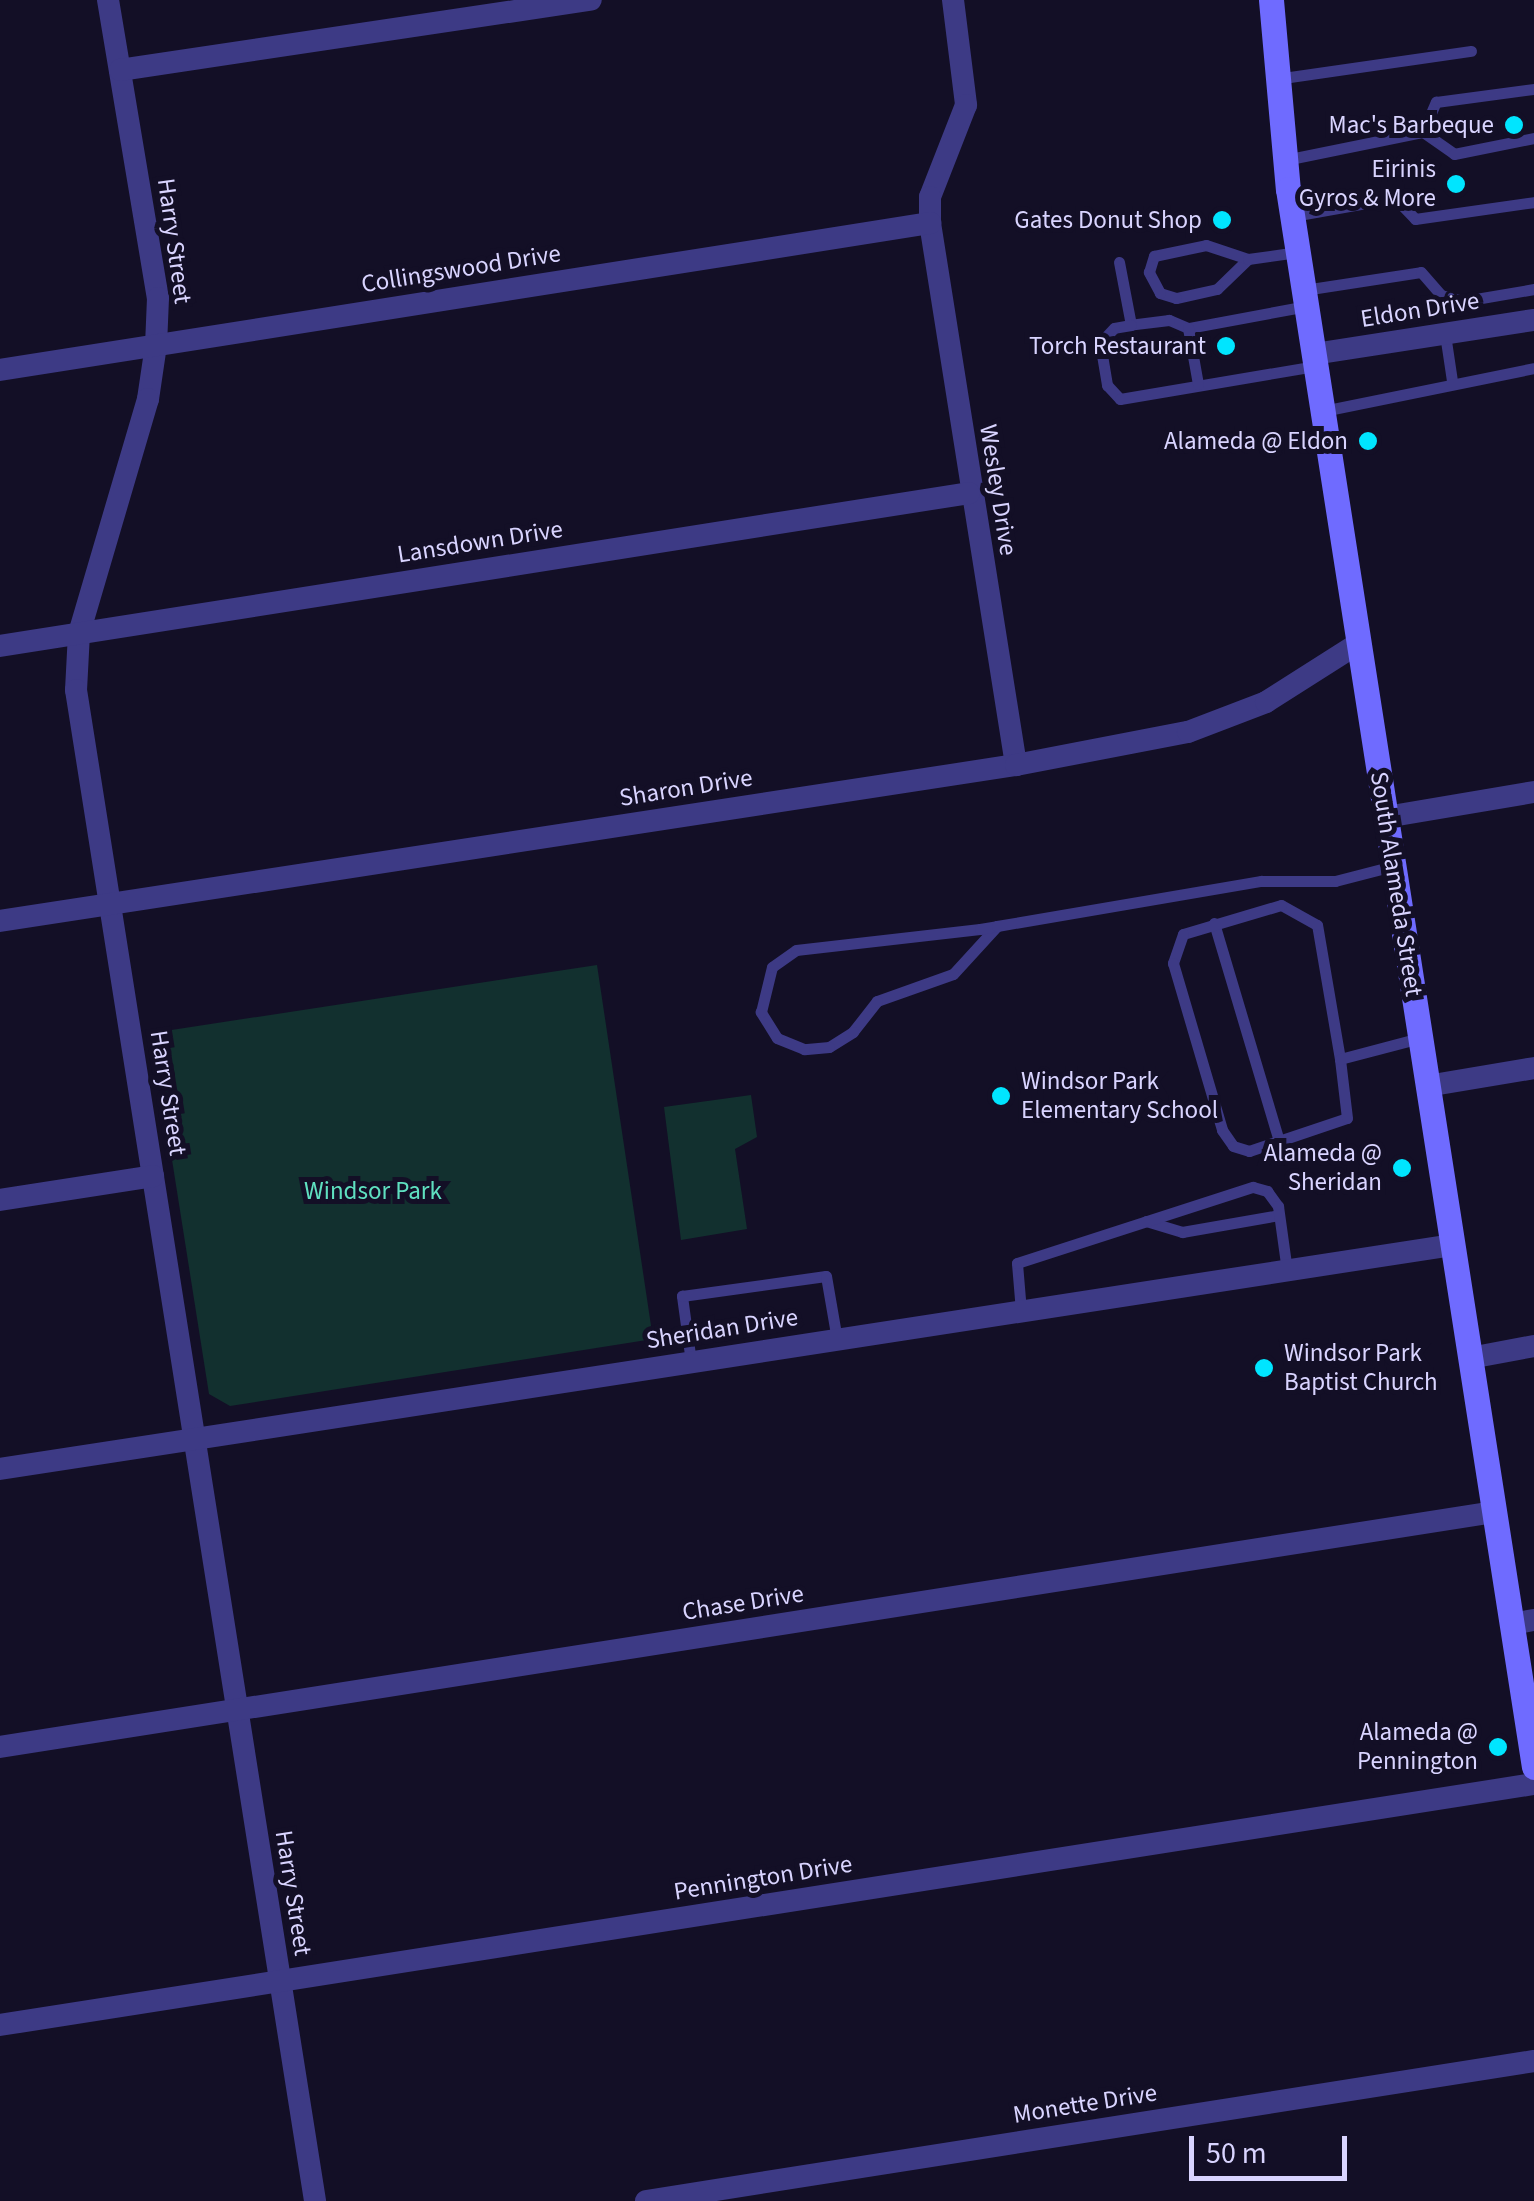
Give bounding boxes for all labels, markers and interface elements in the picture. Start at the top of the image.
place label: Mac's Barbeque [1329,110,1494,140]
marker: Mac's Barbeque [1503,114,1525,136]
place label: Eirinis Gyros & More [1299,155,1436,214]
marker: Eirinis Gyros & More [1445,173,1467,195]
street label: Harry Street [150,176,198,306]
place label: Gates Donut Shop [1014,205,1202,235]
marker: Gates Donut Shop [1211,209,1233,231]
street label: Collingswood Drive [359,238,563,300]
street label: Eldon Drive [1358,286,1482,334]
place label: Torch Restaurant [1029,331,1206,361]
marker: Torch Restaurant [1215,335,1237,357]
street label: Wesley Drive [973,422,1023,558]
place label: Alameda @ Eldon [1164,426,1348,456]
marker: Alameda @ Eldon [1357,430,1379,452]
street label: Lansdown Drive [395,514,565,570]
street label: Sharon Drive [617,763,755,813]
street label: South Alameda Street [1363,769,1429,999]
street label: Harry Street [143,1028,193,1158]
place label: Windsor Park Elementary School [1021,1067,1218,1126]
marker: Windsor Park Elementary School [990,1085,1012,1107]
place label: Alameda @ Sheridan [1264,1139,1382,1198]
marker: Alameda @ Sheridan [1391,1157,1413,1179]
park label: Windsor Park [304,1176,442,1206]
street label: Sheridan Drive [644,1302,800,1356]
place label: Windsor Park Baptist Church [1284,1339,1438,1398]
marker: Windsor Park Baptist Church [1253,1357,1275,1379]
street label: Chase Drive [680,1579,806,1627]
place label: Alameda @ Pennington [1357,1718,1478,1777]
marker: Alameda @ Pennington [1487,1736,1509,1758]
street label: Harry Street [268,1828,318,1958]
street label: Pennington Drive [672,1849,854,1907]
street label: Monette Drive [1011,2078,1159,2130]
scale bar [1194,2116,1352,2178]
text: 50 m [1206,2132,1267,2175]

